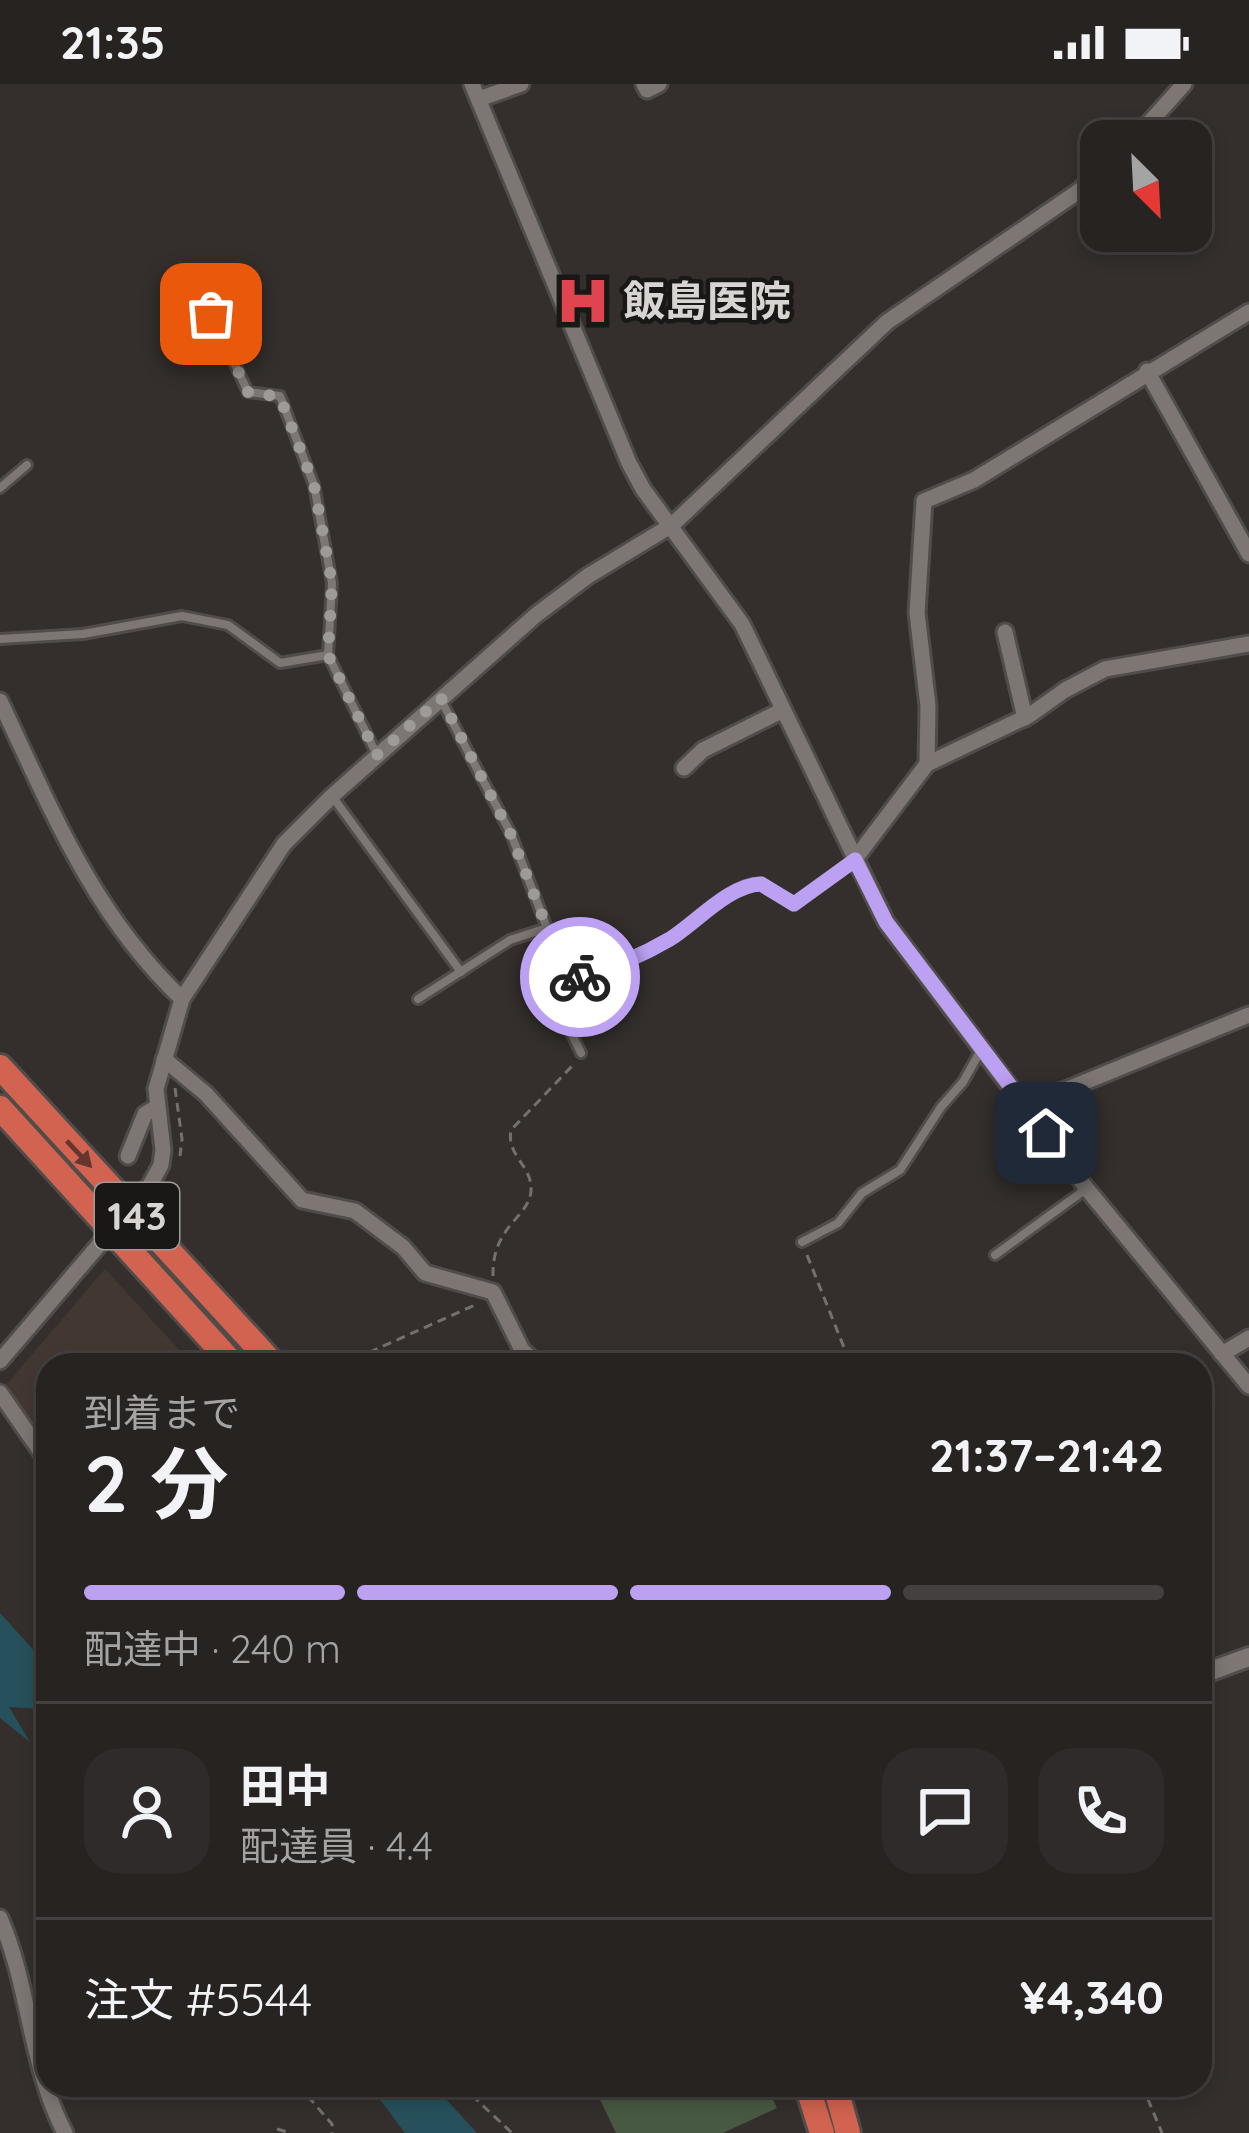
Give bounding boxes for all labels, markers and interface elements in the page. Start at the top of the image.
text: 21:35 [60,14,165,70]
north arrow [1080,120,1212,252]
map controls [1080,120,1212,252]
pin [160,263,262,365]
hospital icon: 飯島医院 [554,272,612,330]
place label: 飯島医院 [623,274,791,327]
icon: bag [178,281,244,347]
courier [520,917,640,1037]
icon: bike [547,944,613,1010]
pin [995,1082,1097,1184]
icon: home [1013,1100,1079,1166]
one-way arrow [65,1139,92,1168]
road number: 143 [95,1183,179,1249]
text: 到着まで [84,1388,240,1437]
text: 21:37–21:42 [929,1427,1164,1483]
text: 2 分 [84,1434,228,1532]
text: 配達中 · 240 m [84,1624,341,1673]
button: person [84,1748,210,1874]
button: chat [882,1748,1008,1874]
button: phone [1038,1748,1164,1874]
text: 田中 [240,1757,330,1813]
text: 配達員 · 4.4 [240,1821,433,1870]
text: ¥4,340 [1020,1969,1164,2025]
text: 注文 #5544 [84,1971,312,2027]

